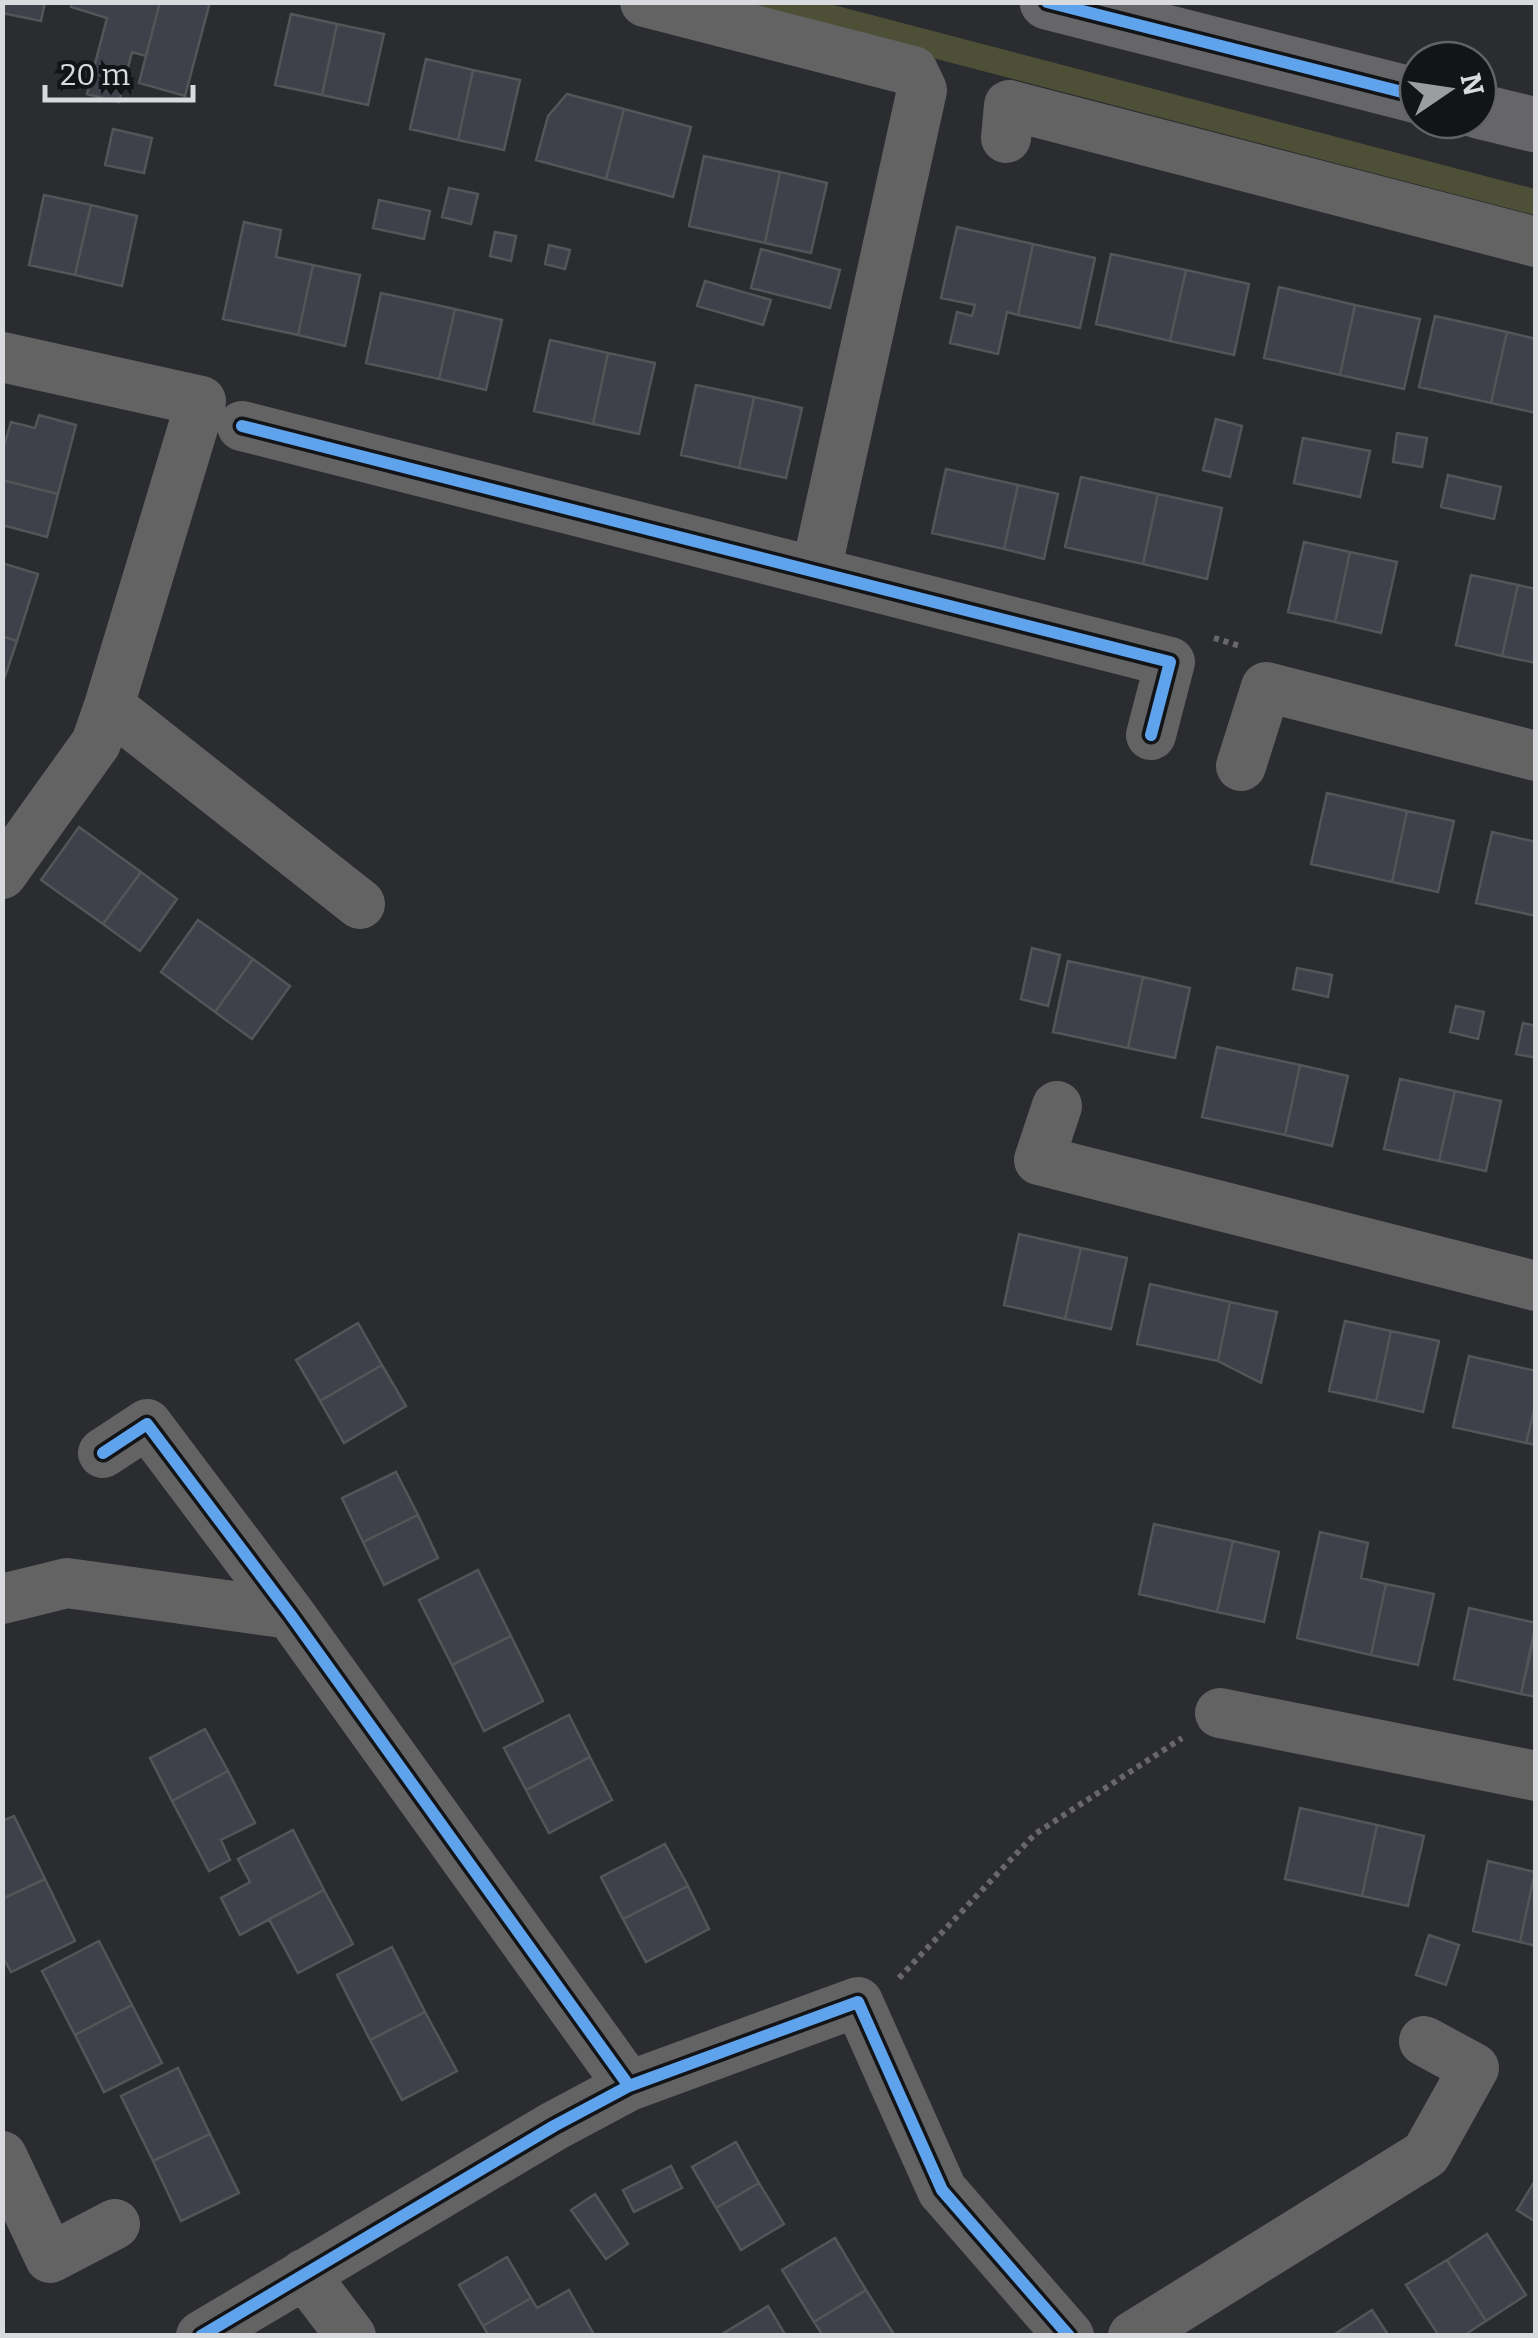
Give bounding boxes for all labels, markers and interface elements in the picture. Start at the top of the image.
scale bar [45,40,192,102]
north arrow [1398,40,1498,140]
text: 20 m [60,57,131,93]
text: N [1453,70,1490,99]

